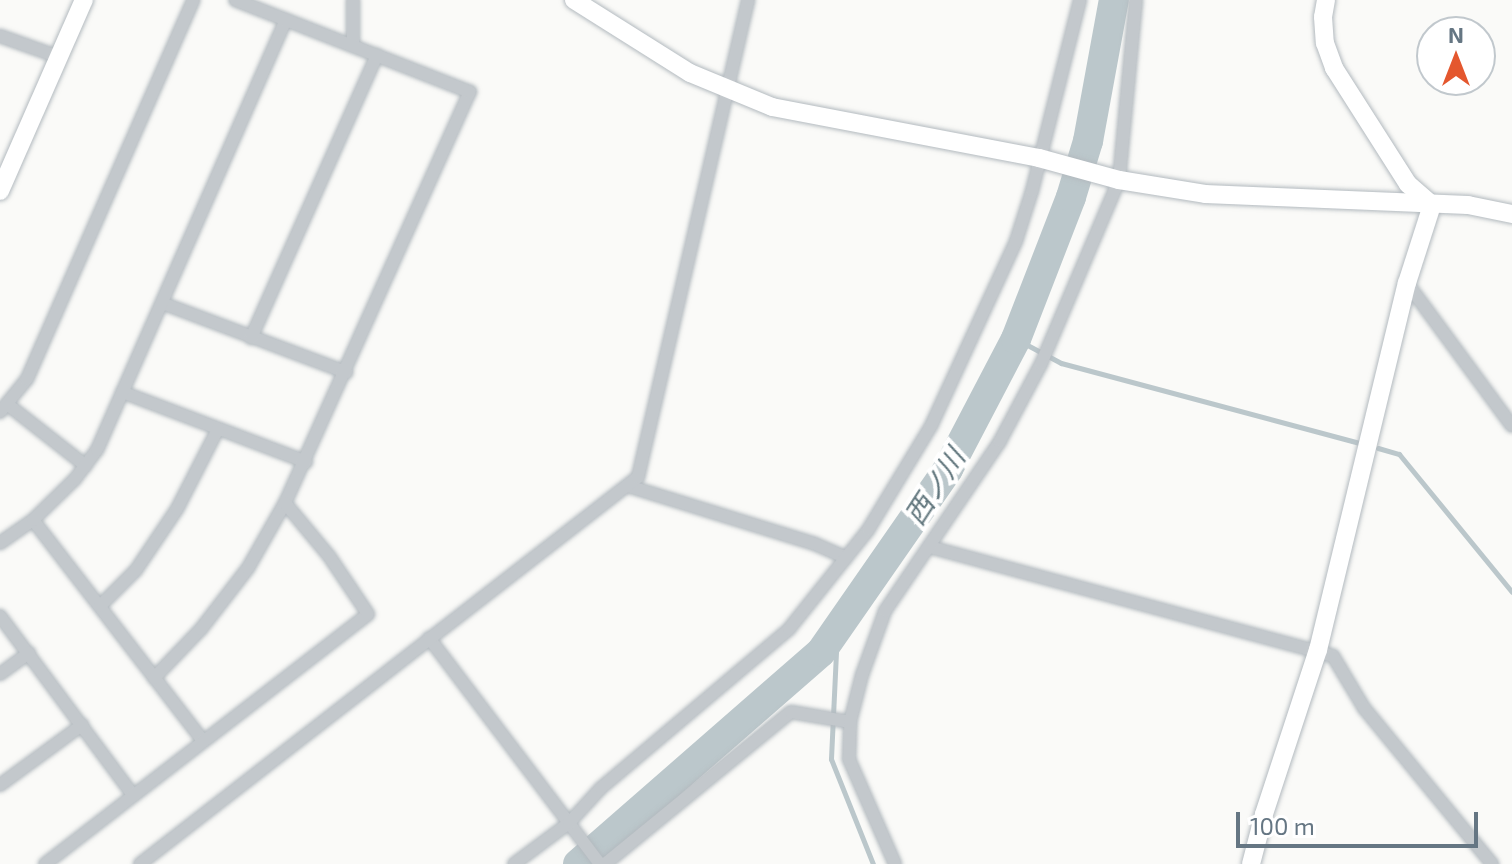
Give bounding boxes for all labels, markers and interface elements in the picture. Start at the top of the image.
north arrow [1416,16,1496,96]
text: N [1448,21,1464,47]
water label: 西ノ川 [897,442,971,530]
scale bar [1240,796,1482,846]
text: 100 m [1250,811,1315,840]

